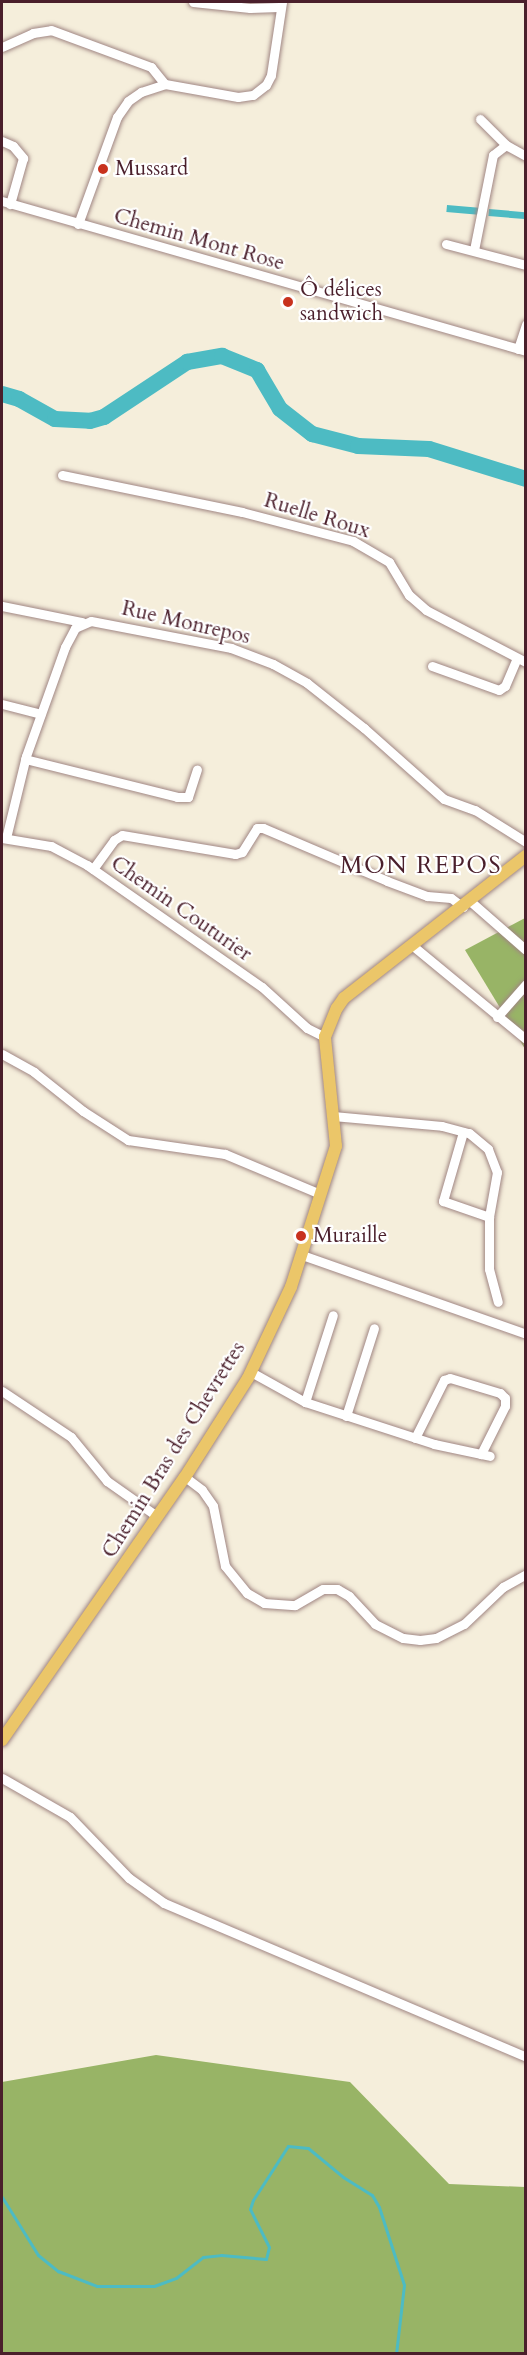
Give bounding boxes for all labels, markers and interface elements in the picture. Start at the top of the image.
place label: Mussard [115,156,188,182]
marker: Mussard [96,162,110,176]
street label: Chemin Mont Rose [111,204,287,276]
place label: Ô délices sandwich [300,277,383,327]
marker: Ô délices sandwich [281,295,295,309]
street label: Ruelle Roux [261,488,373,544]
street label: Rue Monrepos [119,596,253,650]
street label: Chemin Couturier [106,851,256,967]
district label: MON REPOS [340,852,502,880]
place label: Muraille [313,1223,387,1249]
marker: Muraille [294,1229,308,1243]
street label: Chemin Bras des Chevrettes [97,1337,251,1563]

